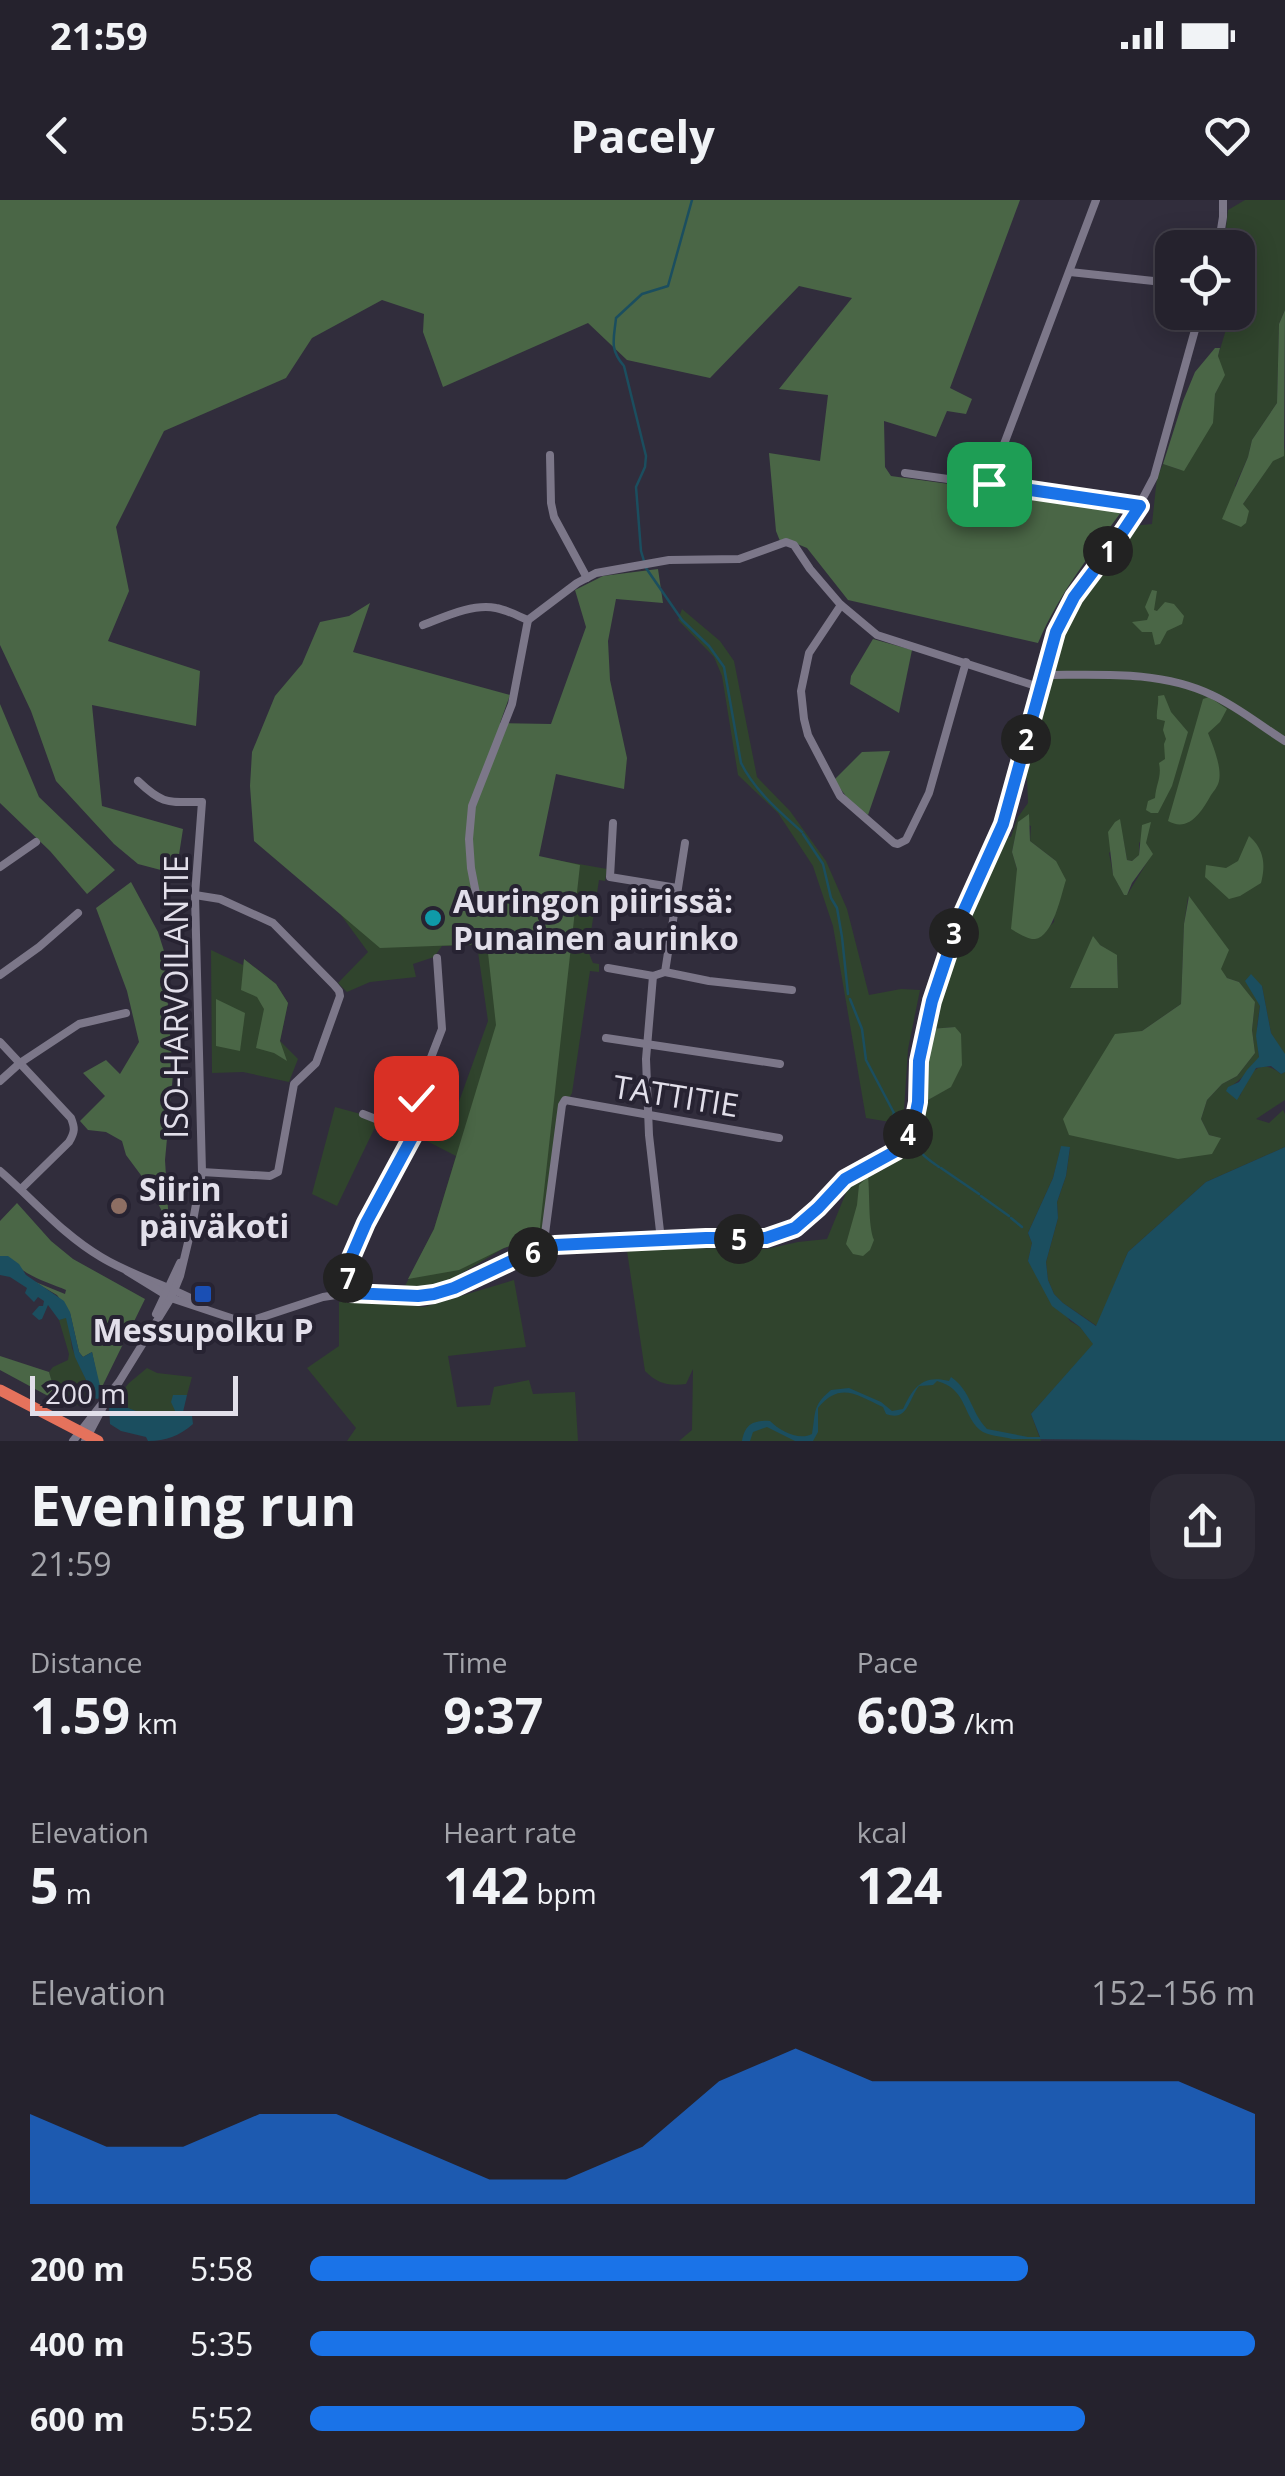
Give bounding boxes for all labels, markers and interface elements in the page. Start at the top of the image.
text: 21:59 [50,9,148,61]
text: Pacely [570,105,715,166]
icon: back [30,108,85,163]
icon: heart [1200,108,1255,163]
map controls [1155,230,1255,330]
button: locate [1155,230,1255,330]
pin [947,442,1032,527]
icon: arrive [962,457,1017,512]
pin: 1 [1083,526,1133,576]
text: 1 [1100,532,1116,570]
pin: 2 [1001,714,1051,764]
text: 2 [1018,720,1034,758]
street label: ISO-HARVOILANTIE [154,855,197,1139]
place label: Auringon piirissä: Punainen aurinko [453,879,739,959]
marker: Auringon piirissä: Punainen aurinko [422,907,444,929]
pin: 3 [929,908,979,958]
text: 3 [946,914,962,952]
pin [374,1056,459,1141]
street label: TATTITIE [610,1064,742,1126]
icon: check [389,1071,444,1126]
pin: 4 [883,1109,933,1159]
text: 4 [900,1115,916,1153]
place label: Siirin päiväkoti [139,1167,289,1247]
marker: Siirin päiväkoti [108,1195,130,1217]
pin: 5 [714,1214,764,1264]
text: 5 [731,1220,747,1258]
pin: 6 [508,1227,558,1277]
text: 6 [525,1233,541,1271]
pin: 7 [323,1253,373,1303]
text: 7 [340,1259,356,1297]
marker: Messupolku P [192,1283,214,1305]
place label: Messupolku P [92,1308,314,1351]
scale bar [30,1371,238,1416]
text: 200 m [45,1374,126,1412]
text: Evening run [30,1467,356,1542]
button: share [1150,1474,1255,1579]
text: 21:59 [30,1542,112,1585]
text: Distance [30,1643,143,1681]
text: Time [443,1643,507,1681]
text: Pace [857,1643,918,1681]
text: 1.59 [30,1681,130,1749]
text: 9:37 [443,1681,543,1749]
text: 6:03 [857,1681,957,1749]
text: km [130,1704,178,1742]
text: /km [957,1704,1015,1742]
text: Elevation [30,1813,149,1851]
text: Heart rate [443,1813,577,1851]
text: kcal [857,1813,907,1851]
text: 5 [30,1851,59,1919]
text: 142 [443,1851,529,1919]
text: 124 [857,1851,942,1919]
text: m [59,1874,92,1912]
text: bpm [529,1874,597,1912]
text: Elevation [30,1971,166,2014]
text: 152–156 m [1091,1971,1255,2014]
text: 200 m [30,2247,125,2290]
text: 5:58 [190,2247,253,2290]
text: 400 m [30,2322,125,2365]
text: 5:35 [190,2322,253,2365]
text: 600 m [30,2397,125,2440]
text: 5:52 [190,2397,253,2440]

